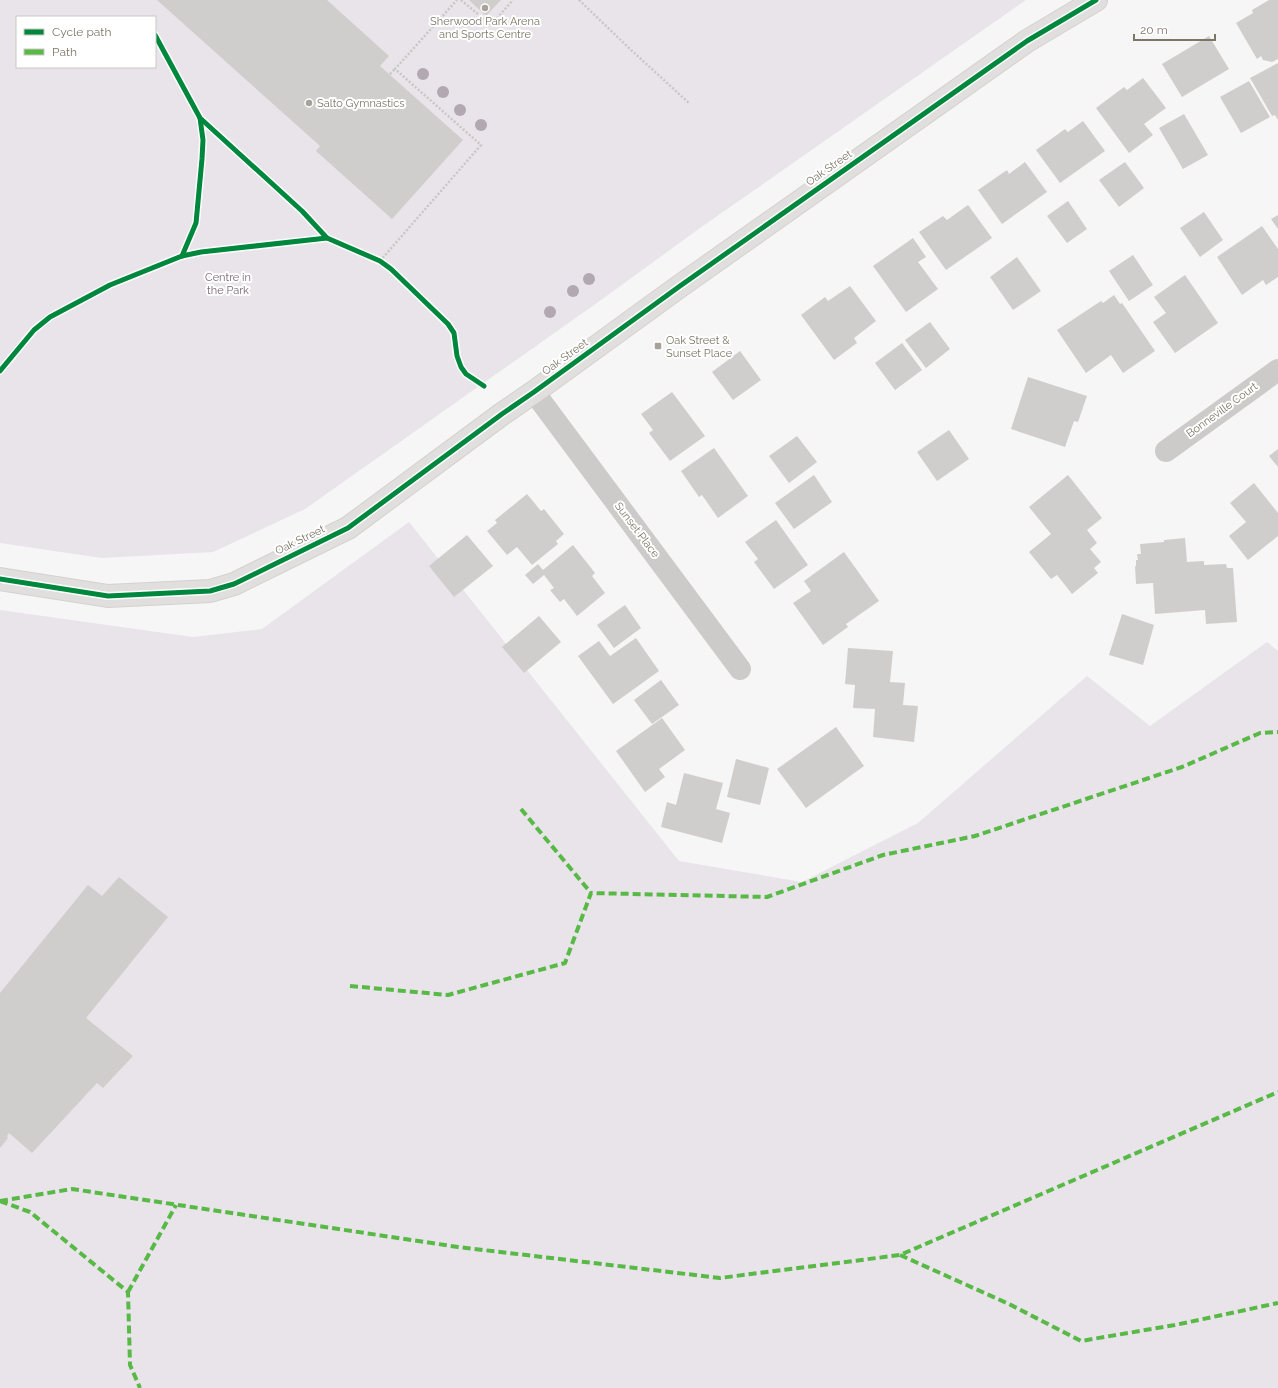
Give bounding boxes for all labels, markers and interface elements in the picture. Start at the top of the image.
marker: Sherwood Park Arena and Sports Centre [480,3,490,13]
place label: Sherwood Park Arena and Sports Centre [430,15,540,41]
legend [16,16,156,68]
scale bar [1134,16,1215,42]
text: 20 m [1140,23,1168,37]
text: Cycle path [52,25,111,39]
text: Path [52,45,77,59]
place label: Salto Gymnastics [317,97,405,110]
marker: Salto Gymnastics [304,98,314,108]
street label: Oak Street [803,147,855,189]
park label: Centre in the Park [205,271,251,297]
place label: Oak Street & Sunset Place [666,334,733,360]
street label: Oak Street [540,336,591,378]
marker: Oak Street & Sunset Place [653,341,663,351]
street label: Bonneville Court [1184,380,1260,440]
street label: Sunset Place [612,500,662,561]
street label: Oak Street [273,522,327,558]

